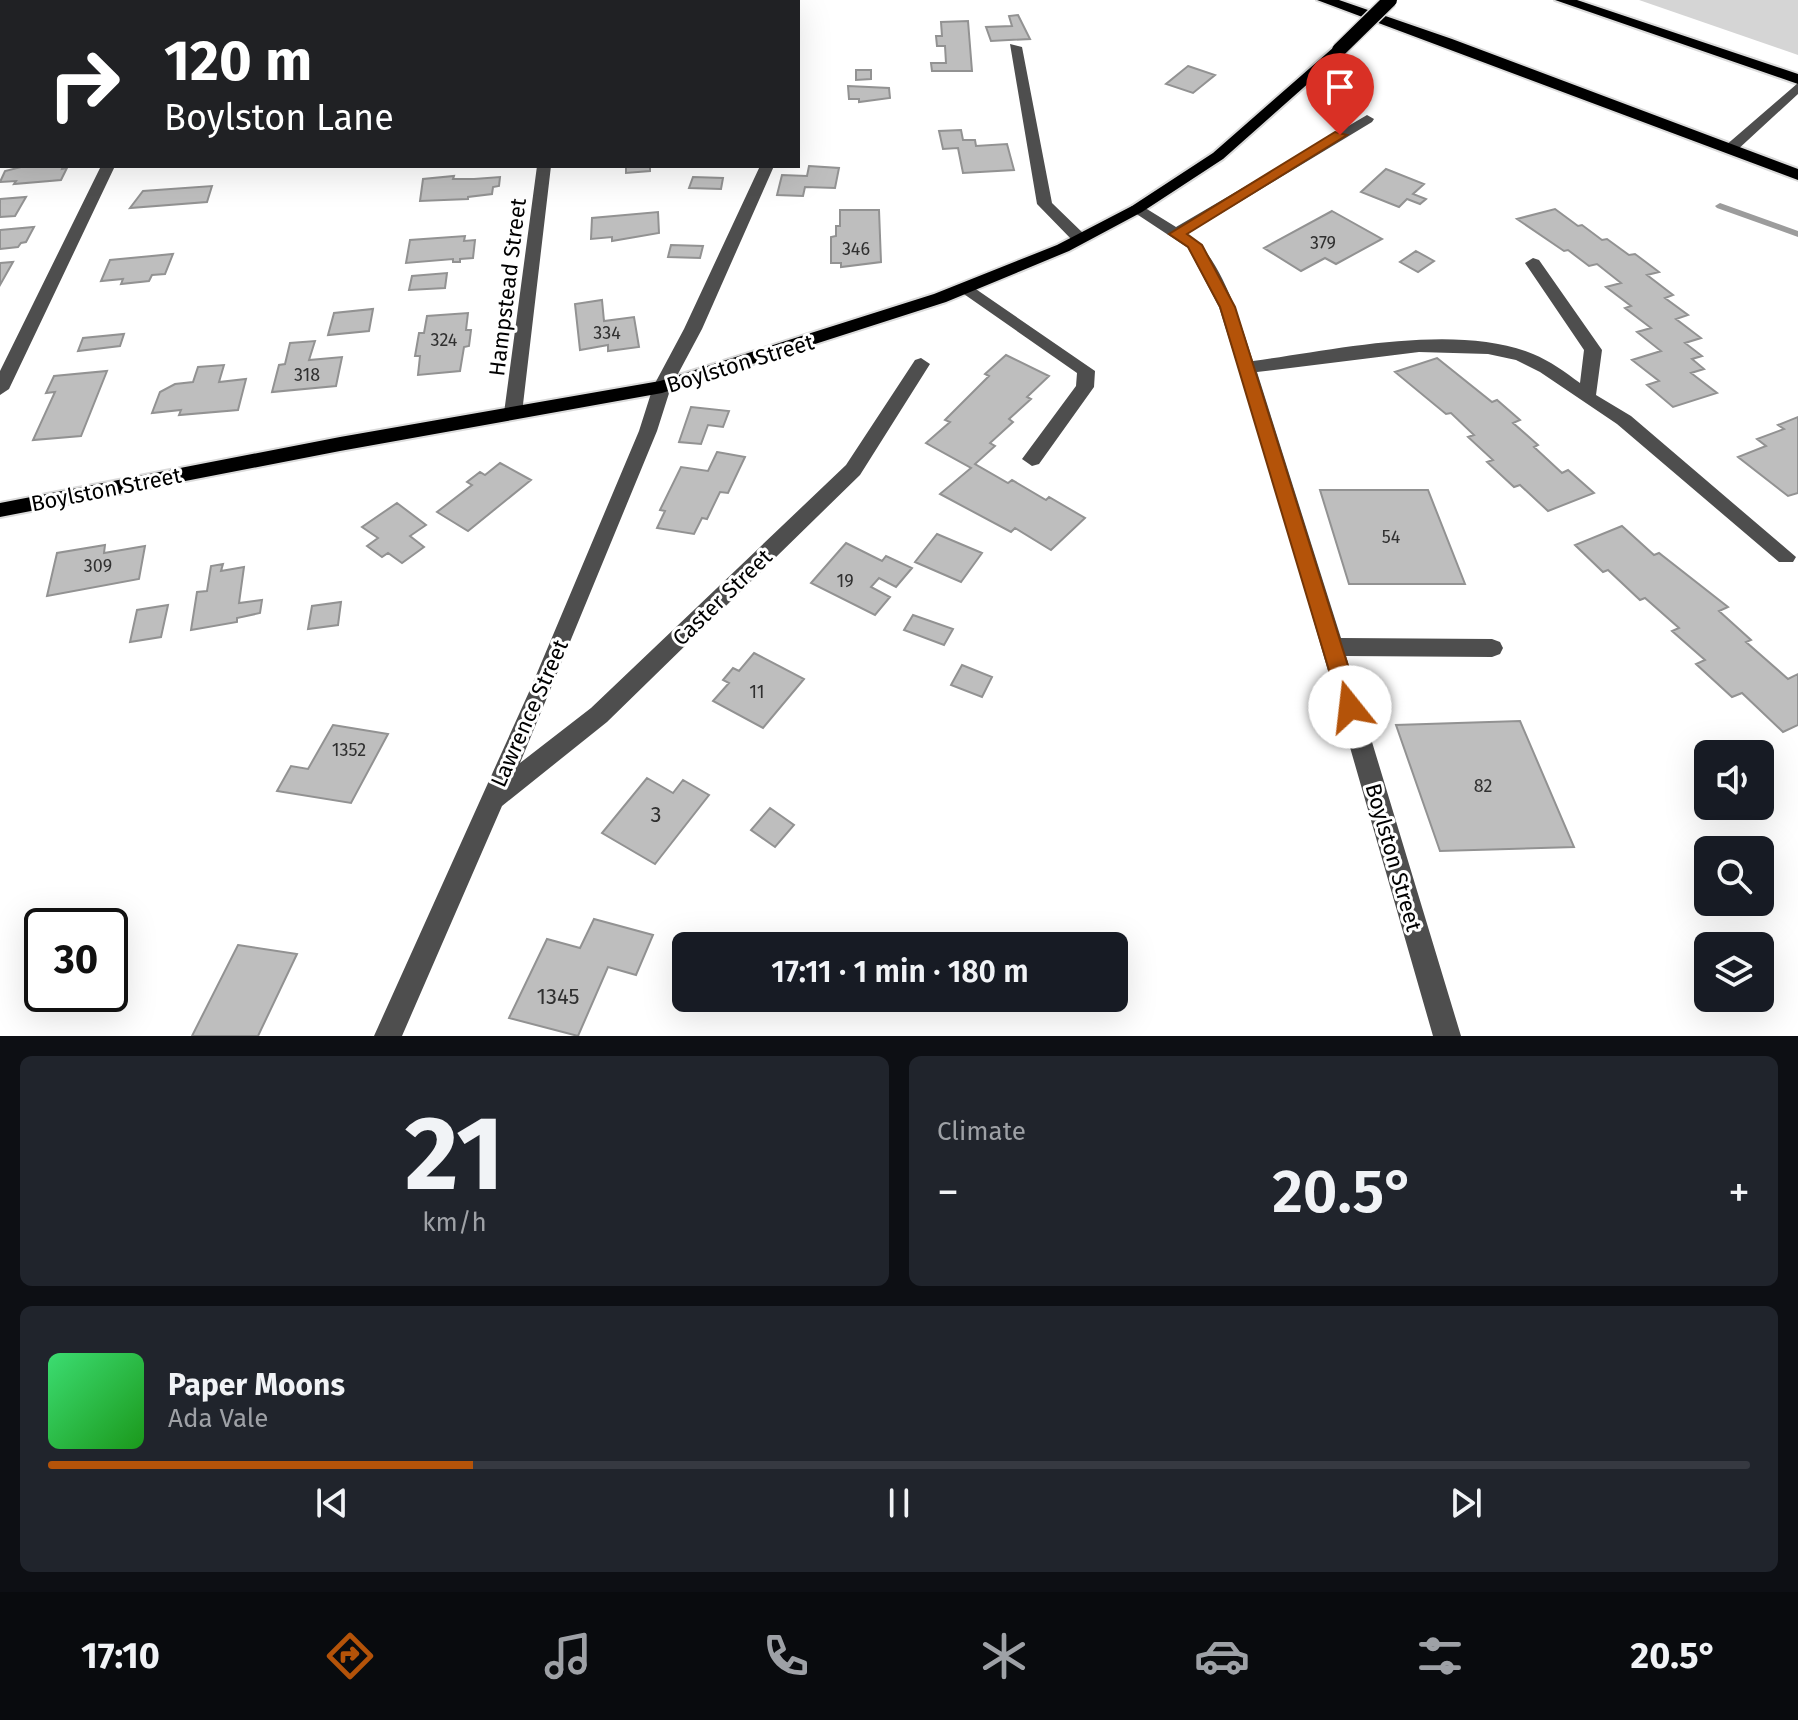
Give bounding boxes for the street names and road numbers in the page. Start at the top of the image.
street label: Hampstead Street [483,196,532,378]
street label: Boylston Street [663,328,817,399]
street label: Boylston Street [29,462,184,517]
street label: Caster Street [667,543,778,651]
street label: Lawrence Street [485,635,574,791]
street label: Boylston Street [1360,780,1428,934]

